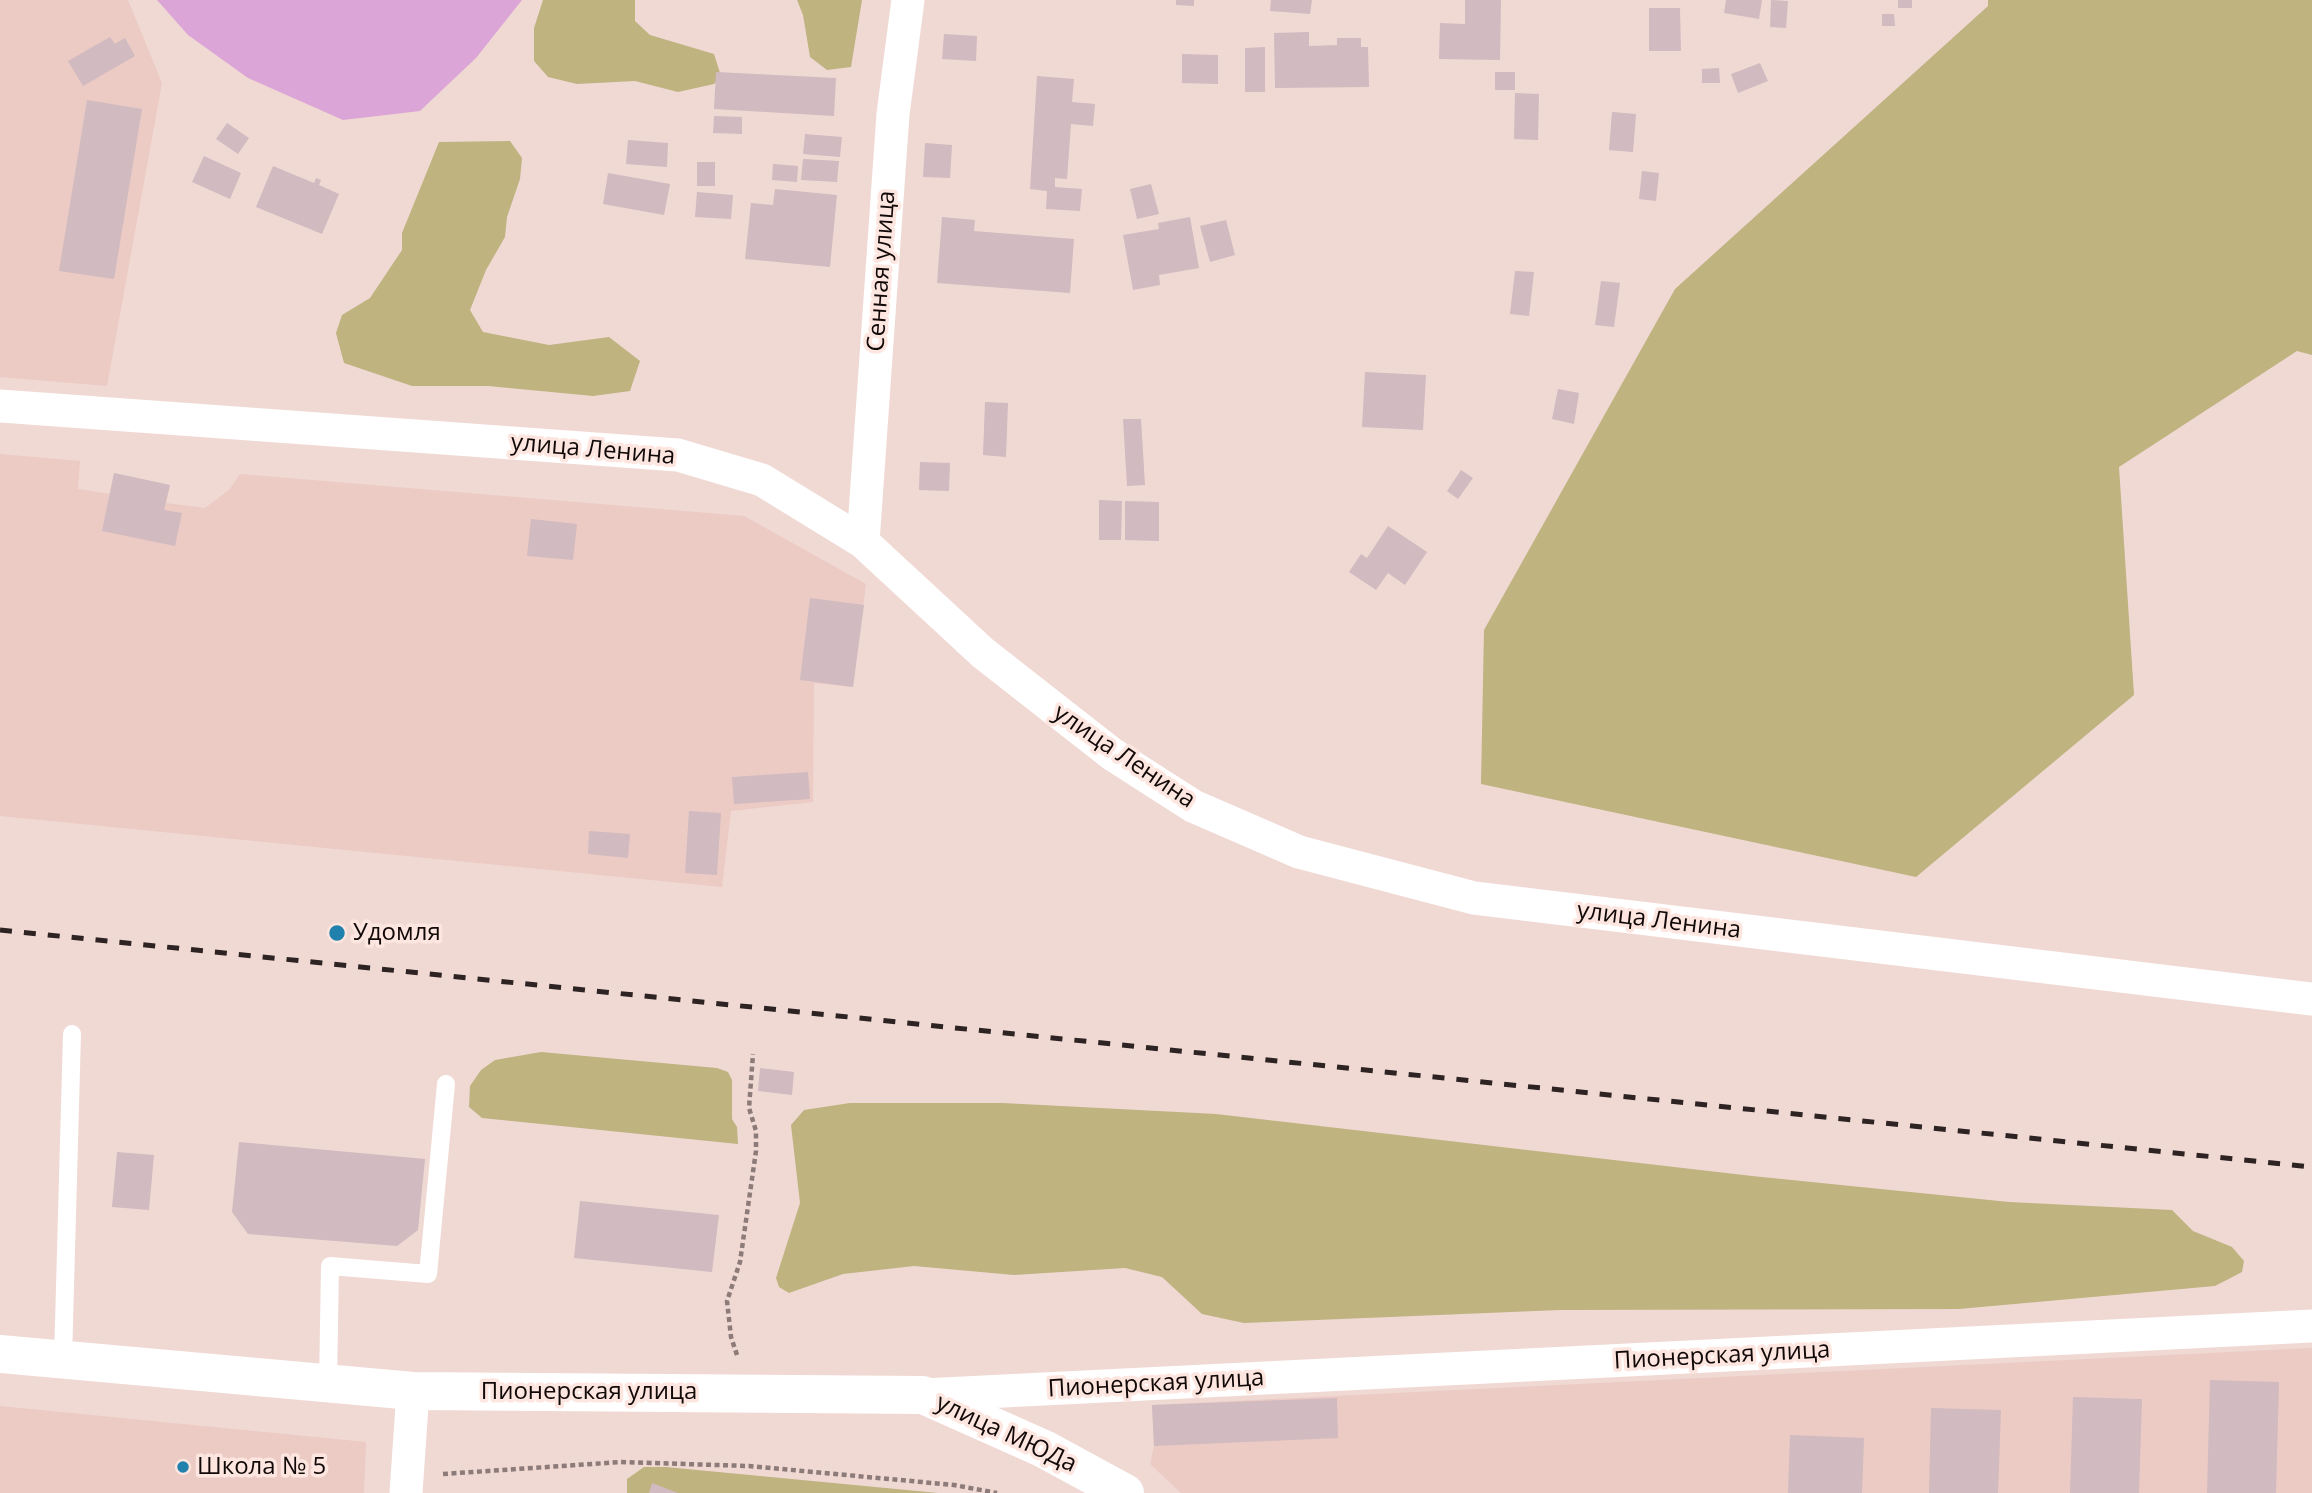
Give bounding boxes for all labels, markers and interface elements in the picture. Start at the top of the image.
street label: Сенная улица [862,190,902,352]
street label: улица Ленина [510,428,676,472]
street label: улица Ленина [1048,699,1200,815]
street label: улица Ленина [1575,897,1743,945]
place label: Удомля [353,919,441,947]
marker: Удомля [327,923,347,943]
street label: Пионерская улица [1613,1336,1831,1376]
street label: Пионерская улица [1047,1364,1265,1404]
street label: Пионерская улица [481,1378,697,1406]
street label: улица МЮДа [931,1389,1081,1479]
place label: Школа № 5 [197,1453,326,1481]
marker: Школа № 5 [175,1459,191,1475]

